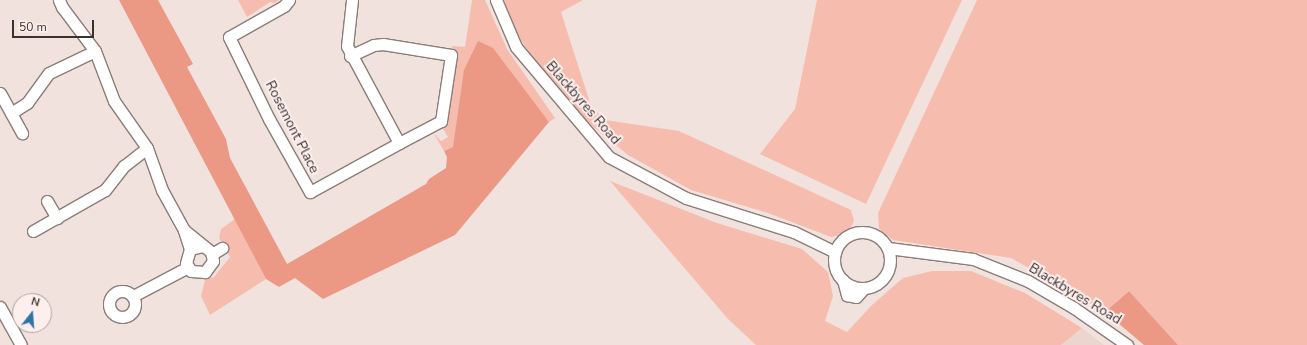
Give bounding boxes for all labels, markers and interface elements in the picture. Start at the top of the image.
scale bar [14,12,96,38]
text: 50 m [19,19,47,35]
street label: Blackbyres Road [542,58,624,148]
street label: Rosemont Place [261,78,323,176]
street label: Blackbyres Road [1026,260,1124,328]
north arrow [12,293,52,333]
text: N [29,294,41,310]

